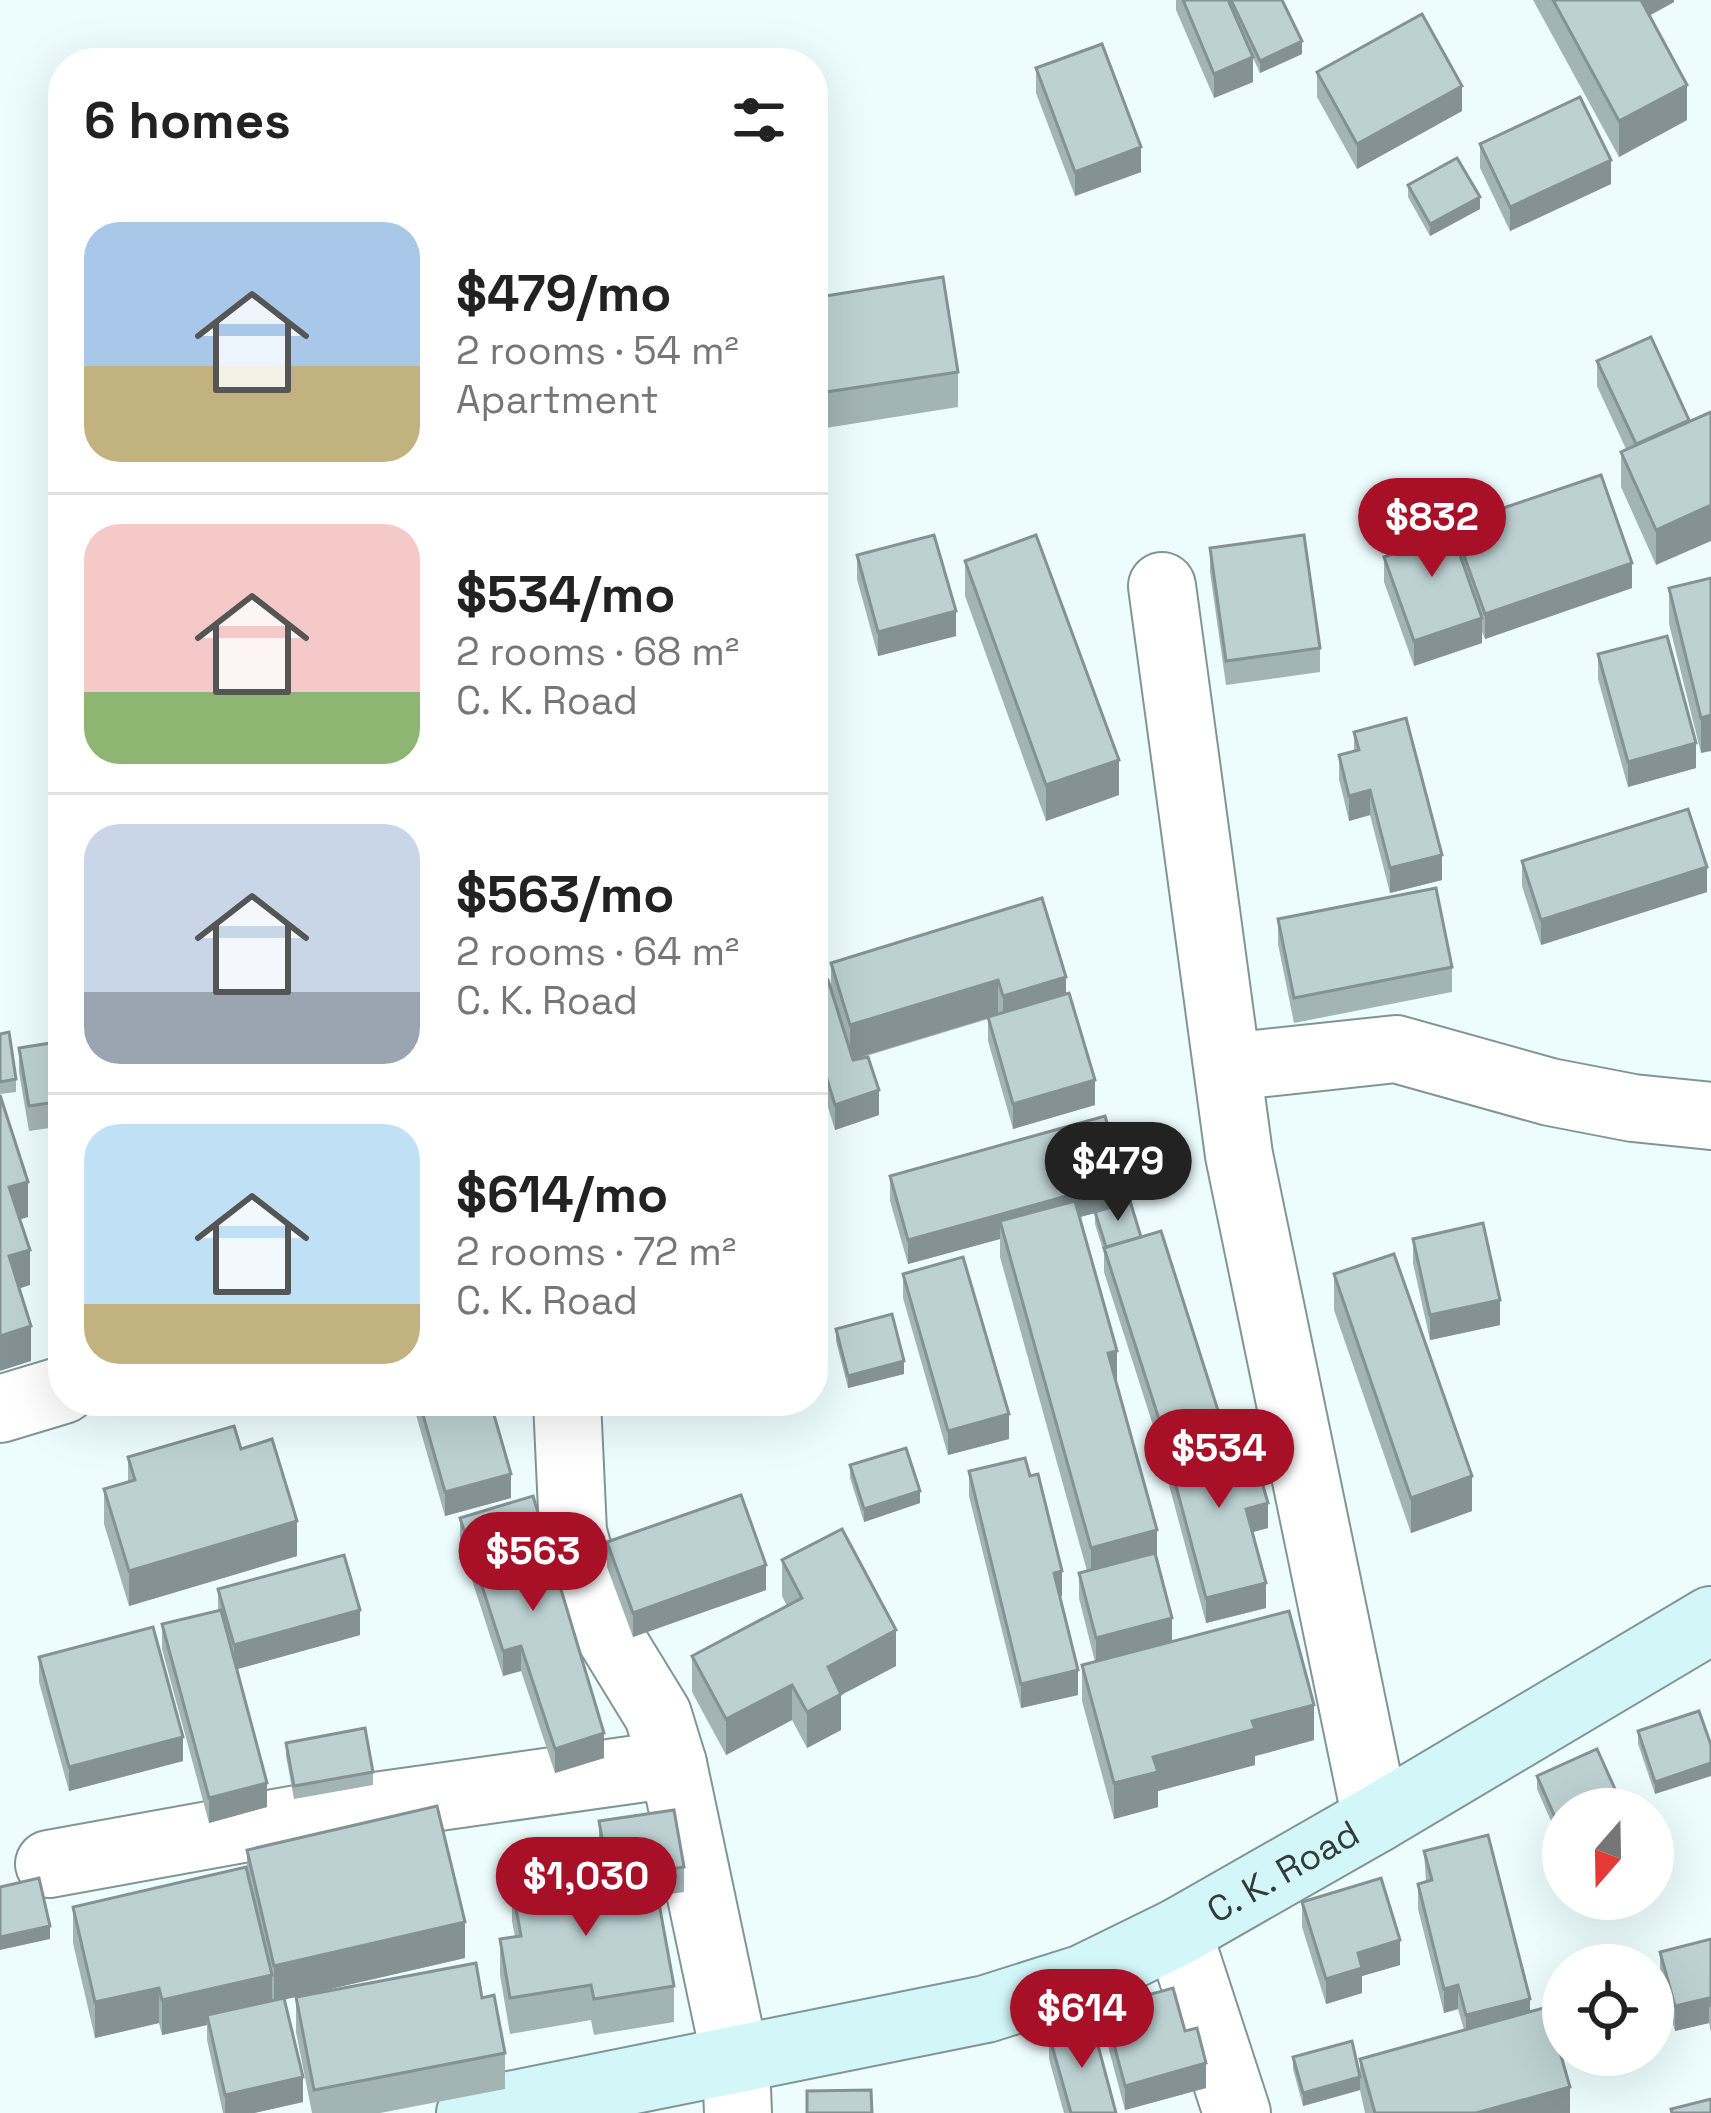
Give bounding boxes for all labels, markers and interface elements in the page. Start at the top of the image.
icon: filters [726,87,792,153]
text: 6 homes [84,88,291,153]
text: $479/mo [456,261,672,326]
icon: home [180,270,324,414]
text: 2 rooms · 54 m² [456,326,739,375]
text: Apartment [456,375,659,424]
pin: $832 [1361,478,1503,580]
text: $832 [1385,492,1479,541]
text: $534/mo [456,562,676,627]
icon: home [180,572,324,716]
text: 2 rooms · 68 m² [456,627,739,676]
text: C. K. Road [456,676,638,725]
text: $563/mo [456,862,675,927]
icon: home [180,872,324,1016]
text: 2 rooms · 64 m² [456,927,739,976]
text: C. K. Road [456,976,638,1025]
pin: $479 [1047,1122,1189,1224]
text: $479 [1072,1136,1164,1185]
text: $614/mo [456,1162,668,1227]
icon: home [180,1172,324,1316]
text: 2 rooms · 72 m² [456,1227,736,1276]
text: C. K. Road [456,1276,638,1325]
pin: $534 [1148,1409,1290,1511]
text: $534 [1171,1423,1267,1472]
pin: $563 [462,1512,604,1614]
text: $563 [486,1526,580,1575]
north arrow [1542,1788,1674,1920]
map controls [1542,1788,1674,2076]
street label: C. K. Road [1199,1810,1368,1934]
pin: $1,030 [488,1837,684,1939]
text: $1,030 [523,1851,649,1900]
button: locate [1542,1944,1674,2076]
pin: $614 [1011,1969,1153,2071]
text: $614 [1037,1983,1127,2032]

